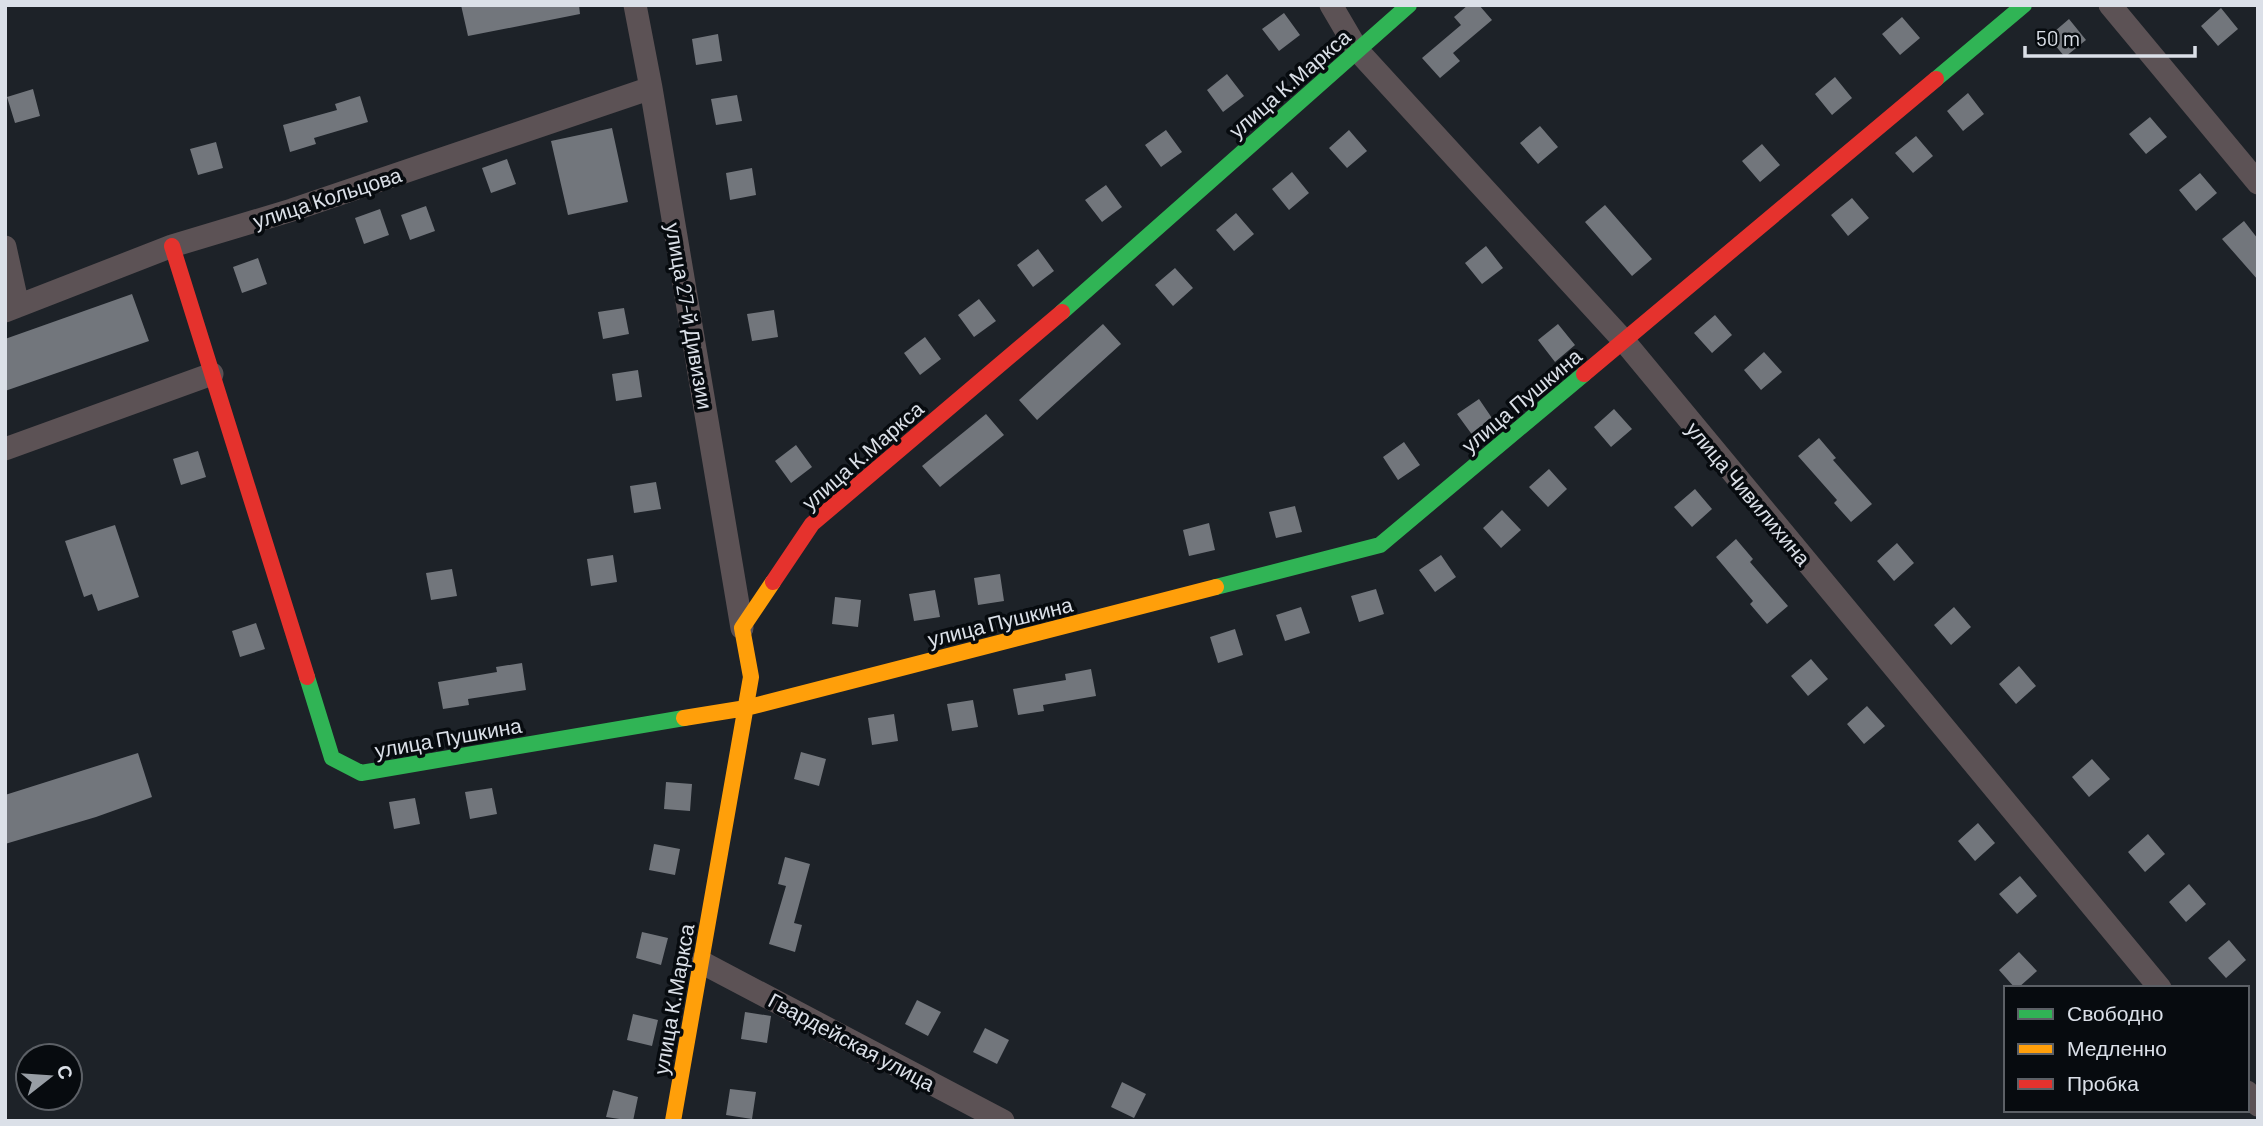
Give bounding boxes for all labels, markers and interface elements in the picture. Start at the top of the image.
scale bar [2025,14,2195,58]
street label: улица К.Маркса [1223,23,1355,143]
text: 50 m [2036,25,2080,50]
street label: улица Кольцова [250,161,405,233]
street label: улица 27-й Дивизии [661,221,719,411]
street label: улица Пушкина [1456,342,1586,457]
street label: улица К.Маркса [796,395,928,515]
street label: улица Чивилихина [1682,416,1817,570]
street label: улица Пушкина [925,591,1075,651]
street label: улица Пушкина [373,712,524,762]
street label: улица К.Маркса [647,921,699,1076]
legend [2004,986,2249,1112]
street label: Гвардейская улица [765,987,940,1096]
text: Свободно [2067,1000,2164,1025]
text: Медленно [2067,1035,2167,1060]
north arrow [14,1042,84,1112]
text: С [53,1062,79,1082]
text: Пробка [2067,1070,2139,1095]

